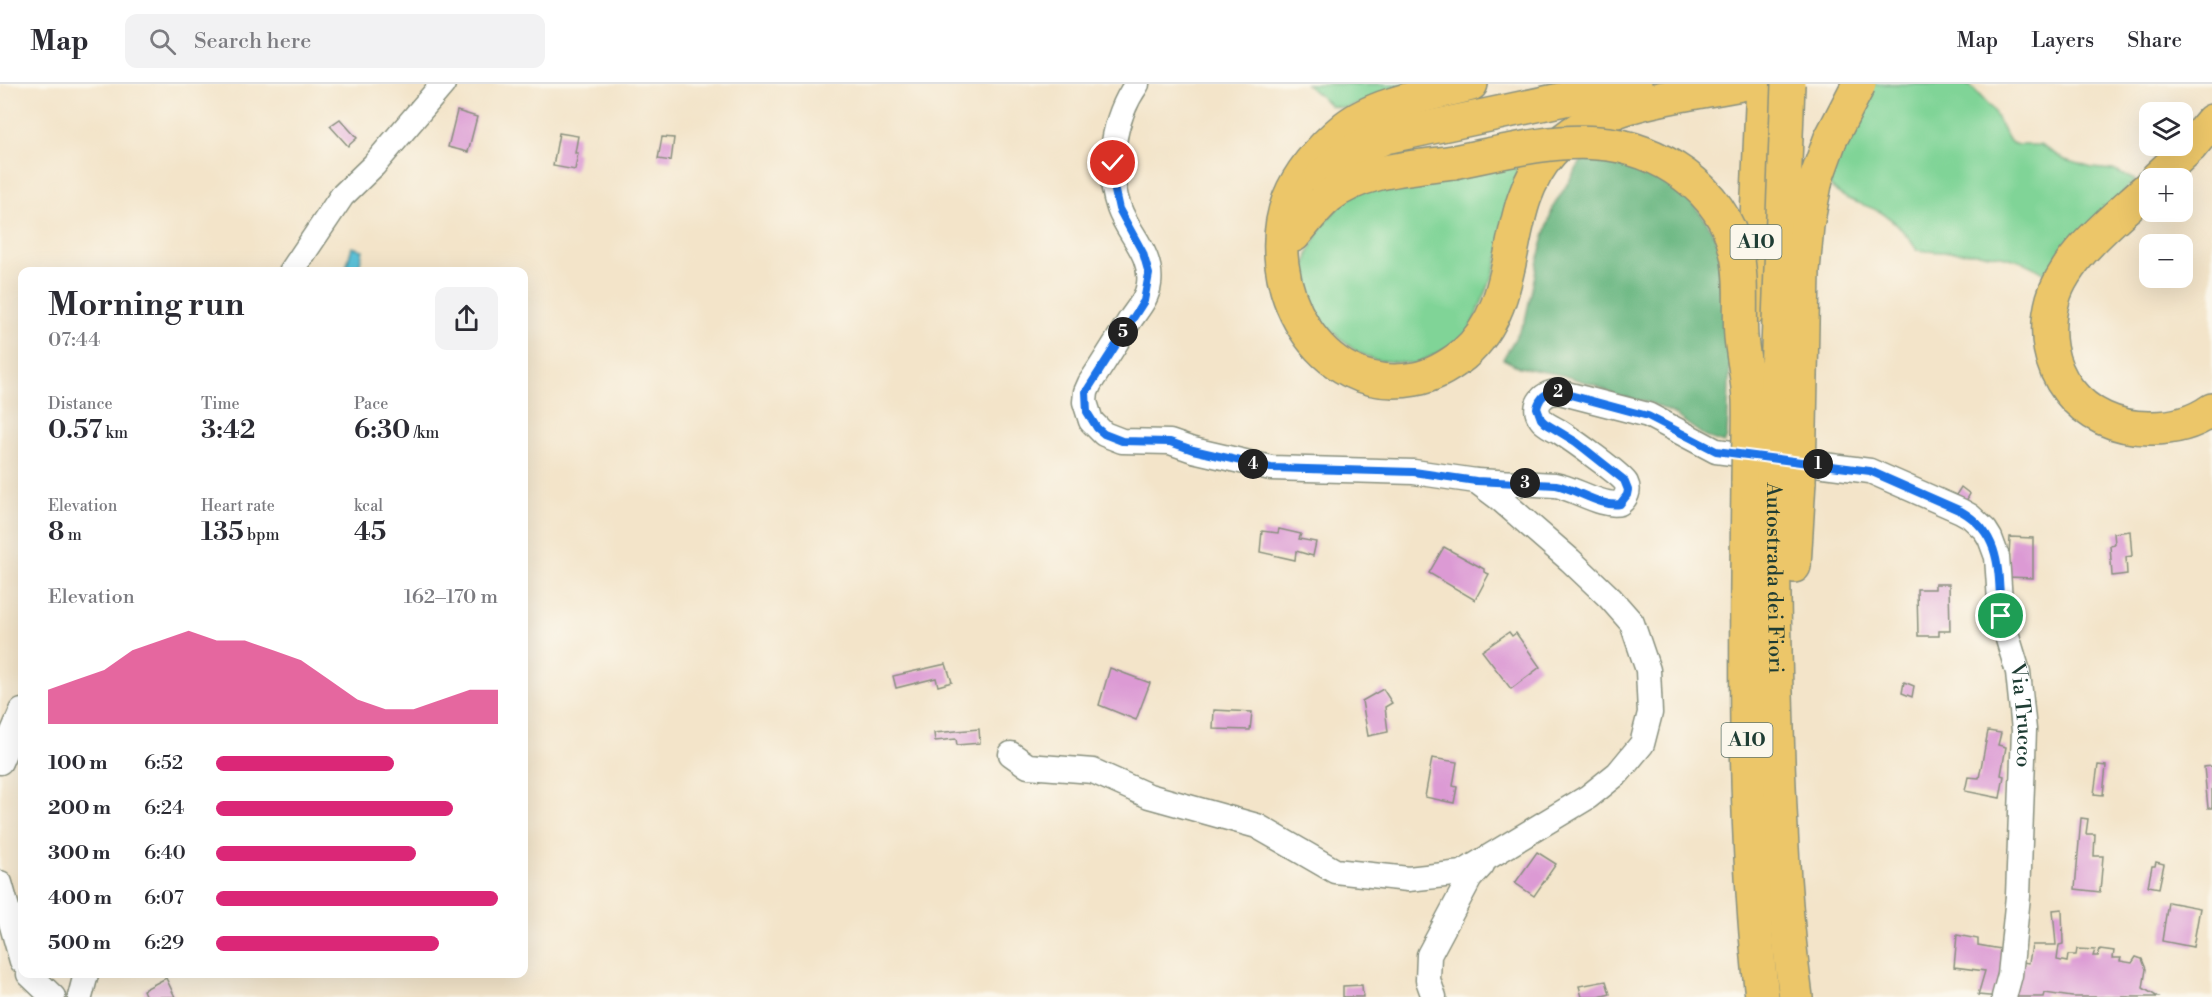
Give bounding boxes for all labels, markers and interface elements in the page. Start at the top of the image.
search box [125,14,545,68]
text: Map [30,24,89,59]
icon: search [146,25,179,58]
text: Search here [194,28,311,55]
text: Map [1957,28,1998,54]
text: Layers [2031,28,2094,54]
text: Share [2127,28,2182,54]
map controls [2139,102,2193,288]
button: layers [2139,102,2193,156]
pin [1087,137,1138,188]
icon: check [1096,146,1129,179]
button: + [2139,168,2193,222]
road number: A10 [1730,225,1782,259]
button: − [2139,234,2193,288]
text: Morning run [48,285,245,326]
button: share [435,287,498,350]
pin: 5 [1108,317,1138,347]
text: 5 [1118,322,1128,342]
text: 07:44 [48,328,100,353]
pin: 2 [1543,377,1573,407]
text: 2 [1553,382,1563,402]
text: Distance [48,394,113,414]
text: Time [201,394,240,414]
text: Pace [354,394,388,414]
text: 0.57 [48,414,102,446]
text: 3:42 [201,414,255,446]
text: 6:30 [354,414,410,446]
text: km [102,423,128,443]
text: /km [410,423,439,443]
pin: 4 [1238,449,1268,479]
pin: 1 [1803,449,1833,479]
text: 4 [1248,454,1258,474]
text: 1 [1814,454,1822,474]
pin: 3 [1510,468,1540,498]
text: 3 [1520,473,1530,493]
street label: Autostrada dei Fiori [1760,481,1789,674]
text: Elevation [48,496,117,516]
text: Heart rate [201,496,275,516]
text: kcal [354,496,383,516]
text: 8 [48,516,64,548]
text: 135 [201,516,244,548]
text: 45 [354,516,386,548]
text: m [64,525,82,545]
text: bpm [244,525,279,545]
text: Elevation [48,585,135,610]
text: 162–170 m [404,585,498,610]
pin [1975,590,2026,641]
icon: arrive [1984,599,2017,632]
street label: Via Trucco [2003,659,2037,768]
road number: A10 [1722,723,1772,757]
text: 100 m [48,751,107,776]
text: 6:52 [144,751,183,776]
text: 200 m [48,796,111,821]
text: 6:24 [144,796,184,821]
text: 300 m [48,841,111,866]
text: 6:40 [144,841,186,866]
text: 400 m [48,886,112,911]
text: 6:07 [144,886,184,911]
text: 500 m [48,931,111,956]
text: 6:29 [144,931,184,956]

